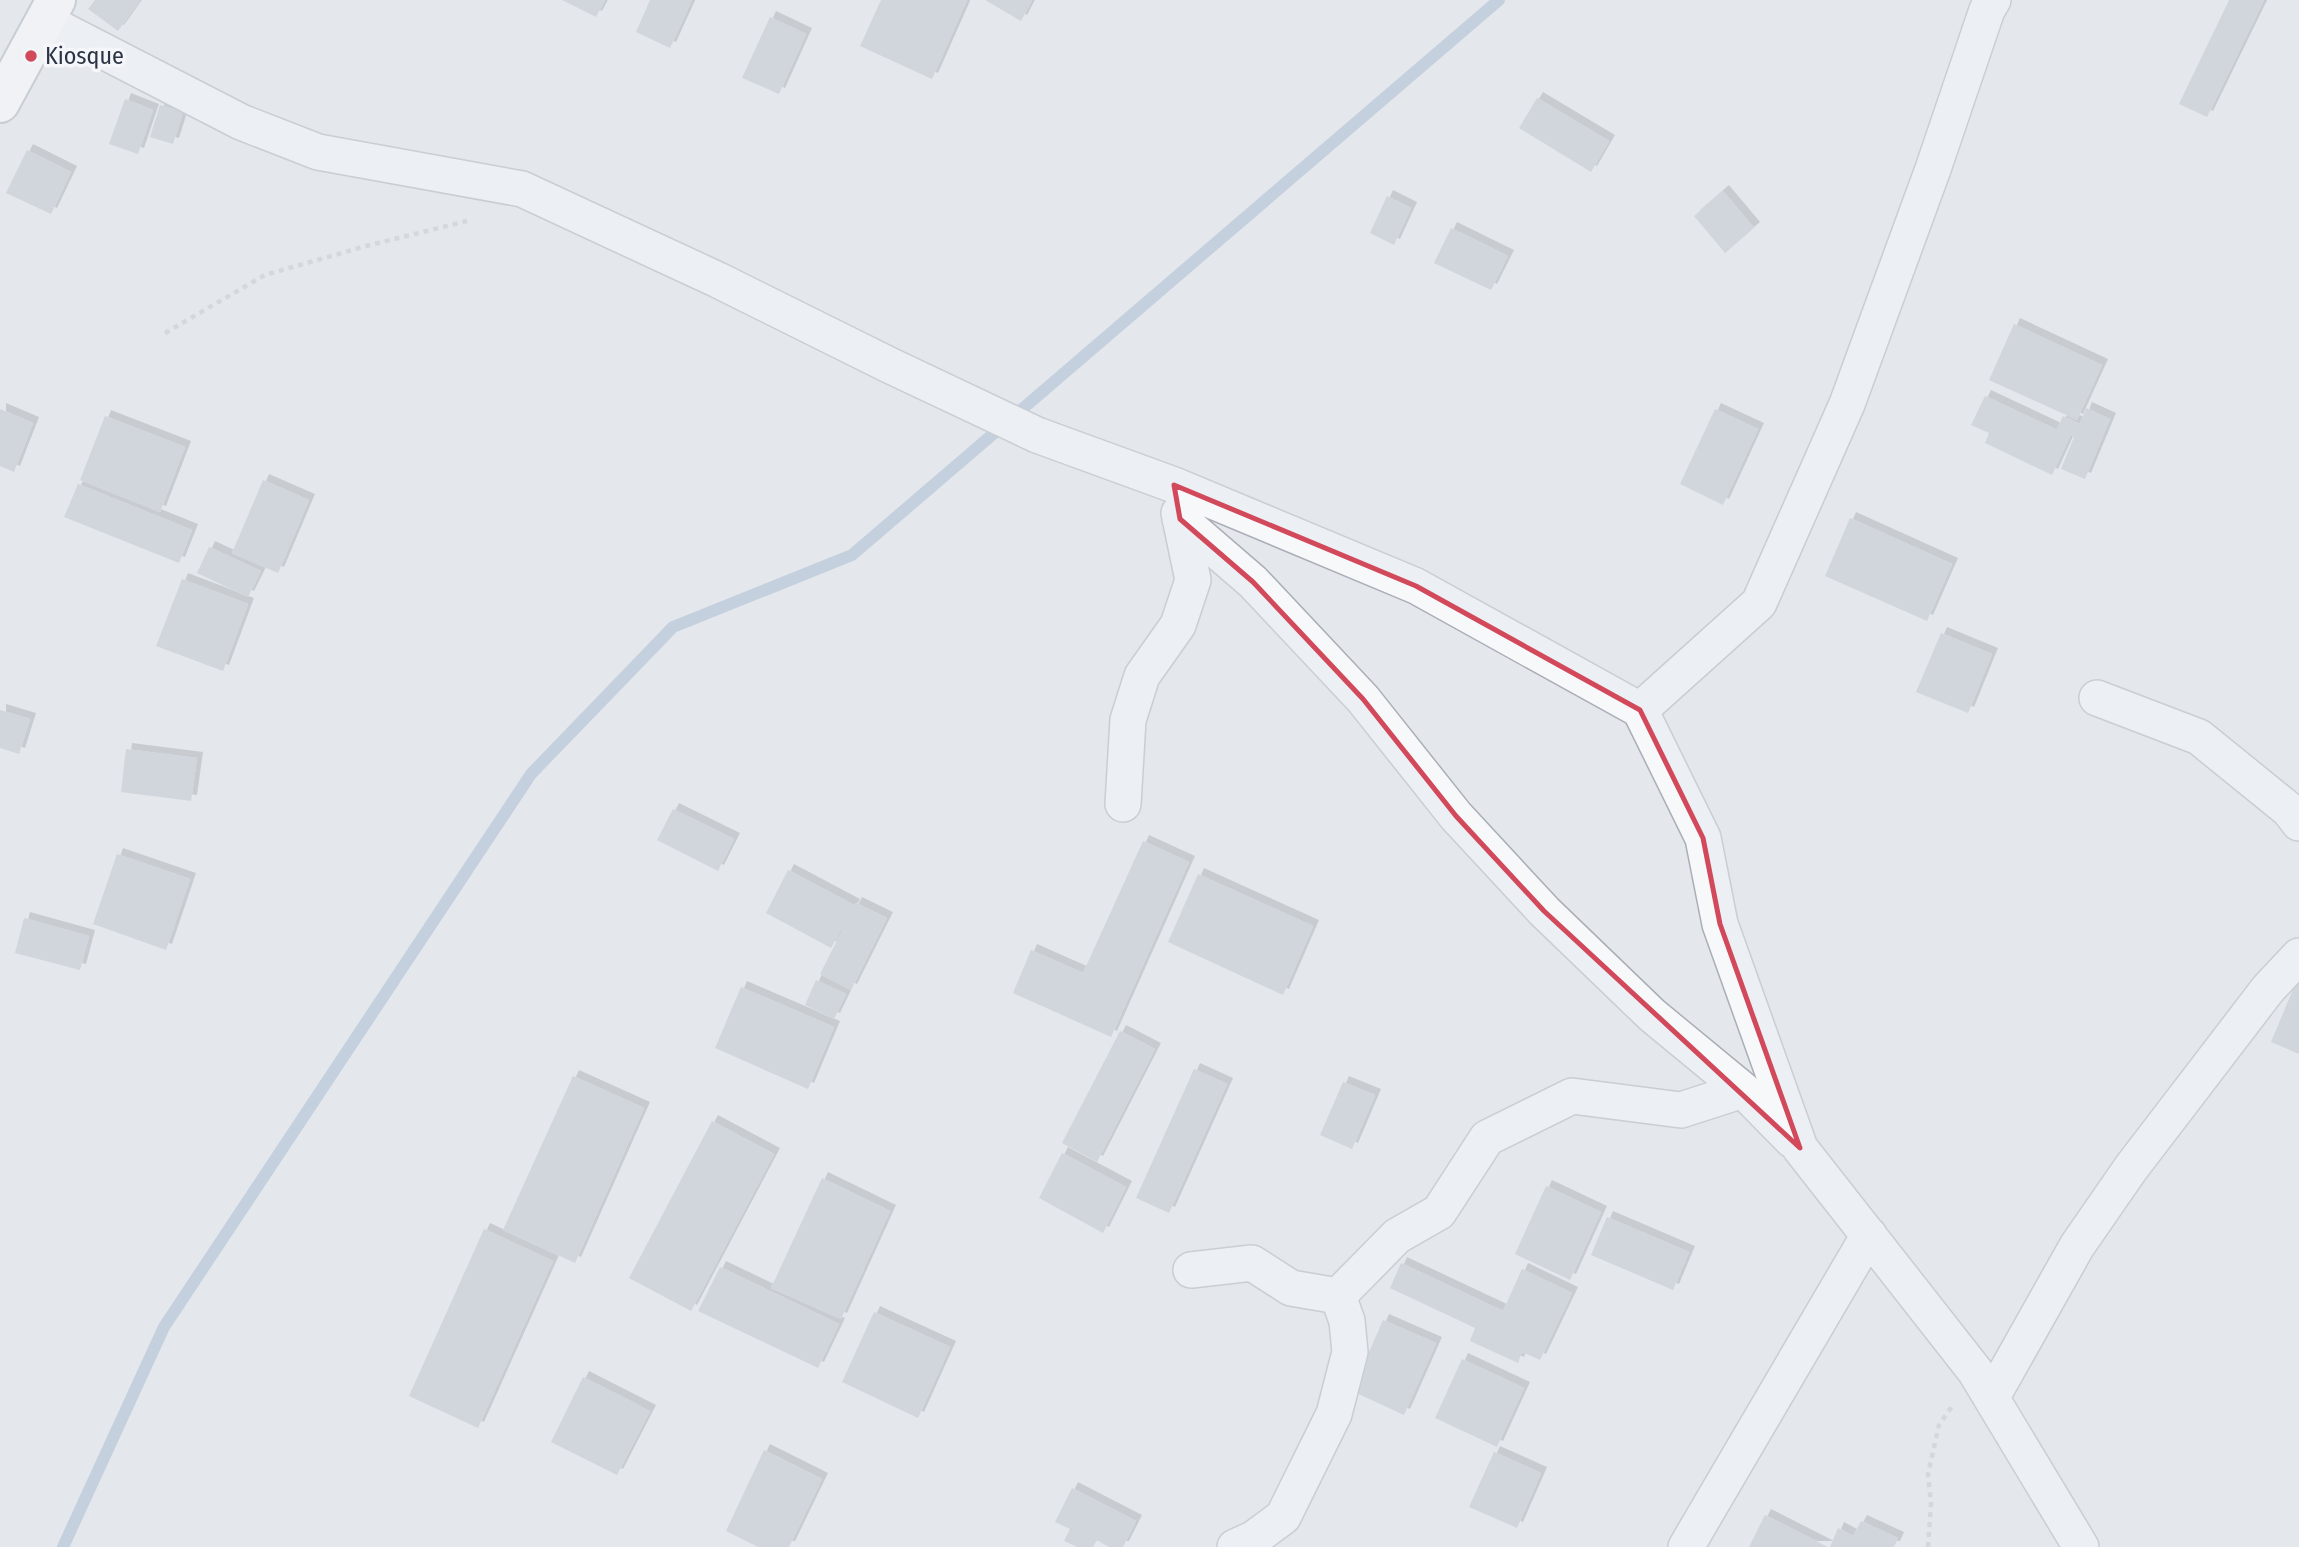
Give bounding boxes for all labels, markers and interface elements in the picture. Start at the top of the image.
place label: Kiosque [45,42,124,70]
marker: Kiosque [23,48,39,64]

